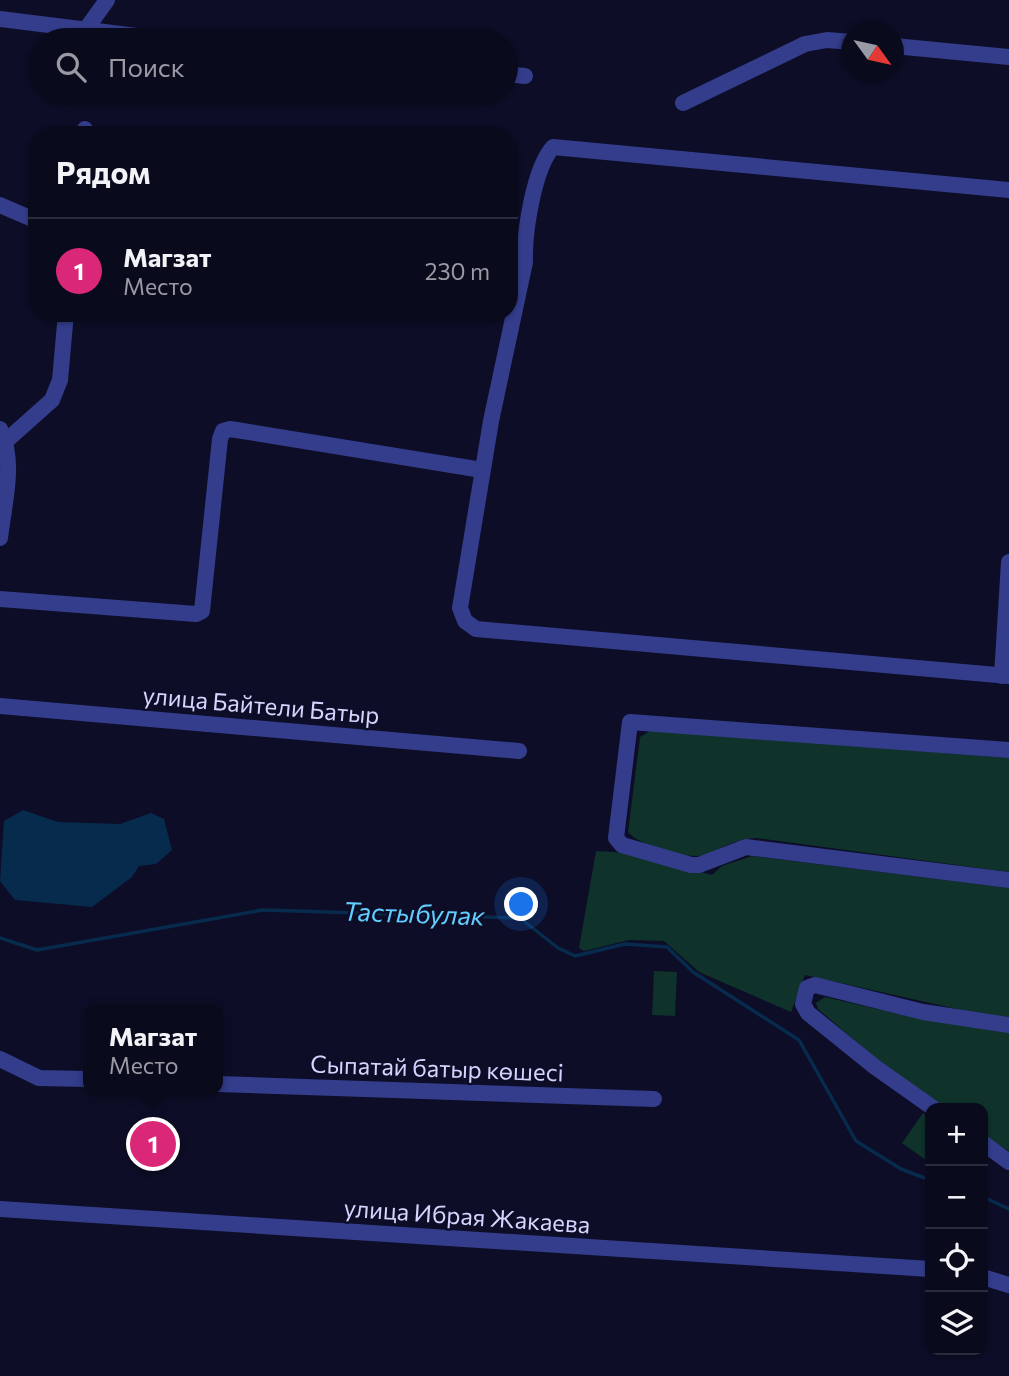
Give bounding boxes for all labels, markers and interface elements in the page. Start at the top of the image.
north arrow [841,21,904,84]
search box [28,28,518,105]
icon: search [52,48,90,86]
text: Поиск [108,51,185,82]
text: Рядом [56,153,150,190]
text: Магзат [123,241,212,272]
text: 1 [74,257,84,285]
text: 230 m [425,257,490,285]
text: Место [123,272,193,300]
street label: улица Байтели Батыр [141,680,381,729]
your location [504,887,538,921]
water label: Тастыбулак [343,895,486,931]
popup [83,1004,223,1095]
text: Магзат [109,1020,197,1051]
street label: Сыпатай батыр көшесі [310,1049,564,1086]
text: Место [109,1051,179,1079]
map controls [925,1103,988,1355]
button: + [925,1103,988,1166]
pin: 1 [130,1118,176,1170]
button: − [925,1166,988,1229]
street label: улица Ибрая Жакаева [343,1192,591,1239]
button: locate [925,1229,988,1292]
button: layers [925,1292,988,1355]

